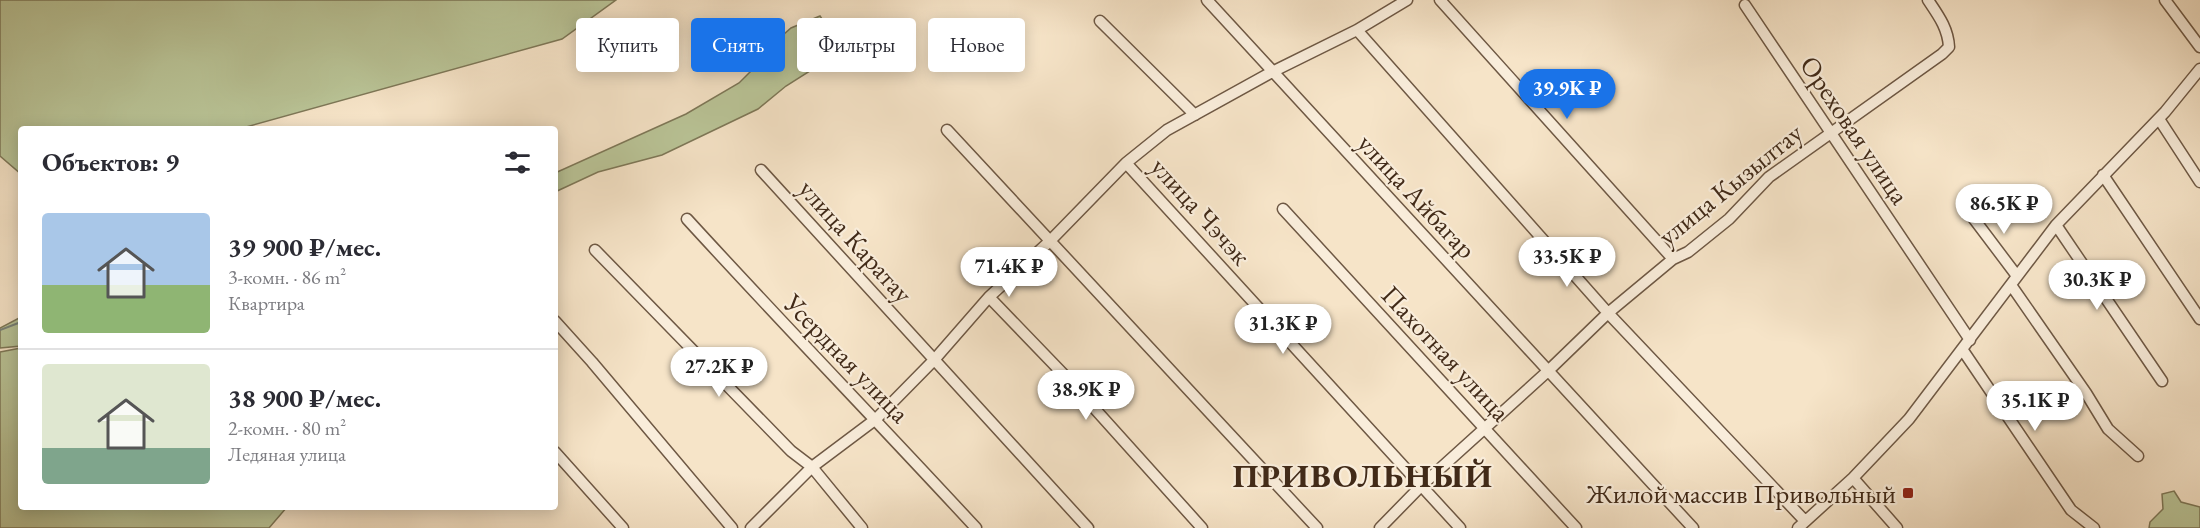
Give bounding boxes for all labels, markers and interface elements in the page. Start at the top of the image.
chip: Купить [576,18,679,72]
chip: Снять [691,18,785,72]
chip: Фильтры [797,18,916,72]
chip: Новое [928,18,1025,72]
street label: Ореховая улица [1792,49,1918,211]
pin: 39.9K ₽ [1512,69,1622,120]
text: 39.9K ₽ [1533,75,1601,101]
street label: улица Кызылтау [1651,115,1810,253]
street label: улица Айбагар [1350,126,1484,266]
text: Объектов: 9 [42,145,179,179]
icon: filters [501,146,534,179]
street label: улица Чэчэк [1143,150,1259,272]
street label: улица Каратау [791,172,921,310]
pin: 86.5K ₽ [1949,184,2059,235]
text: 86.5K ₽ [1970,190,2038,216]
text: 39 900 ₽/мес. [228,230,381,264]
icon: home [90,237,162,309]
pin: 33.5K ₽ [1512,237,1622,288]
text: 33.5K ₽ [1533,243,1601,269]
pin: 71.4K ₽ [954,247,1064,298]
text: 71.4K ₽ [975,253,1043,279]
pin: 30.3K ₽ [2042,260,2152,311]
text: 3-комн. · 86 m² [228,264,346,290]
text: 30.3K ₽ [2063,266,2131,292]
street label: Пахотная улица [1374,277,1518,429]
street label: Усердная улица [776,285,918,430]
text: Квартира [228,290,305,316]
pin: 31.3K ₽ [1228,304,1338,355]
text: 31.3K ₽ [1249,310,1317,336]
pin: 27.2K ₽ [664,347,774,398]
text: 27.2K ₽ [685,353,753,379]
pin: 38.9K ₽ [1031,370,1141,421]
text: 38.9K ₽ [1052,376,1120,402]
text: 38 900 ₽/мес. [228,381,381,415]
pin: 35.1K ₽ [1980,381,2090,432]
text: 35.1K ₽ [2001,387,2069,413]
icon: home [90,388,162,460]
text: 2-комн. · 80 m² [228,415,346,441]
text: Ледяная улица [228,441,346,467]
district label: ПРИВОЛЬНЫЙ [1232,454,1494,497]
place label: Жилой массив Привольный [1585,476,1896,511]
marker: Жилой массив Привольный [1901,486,1915,500]

